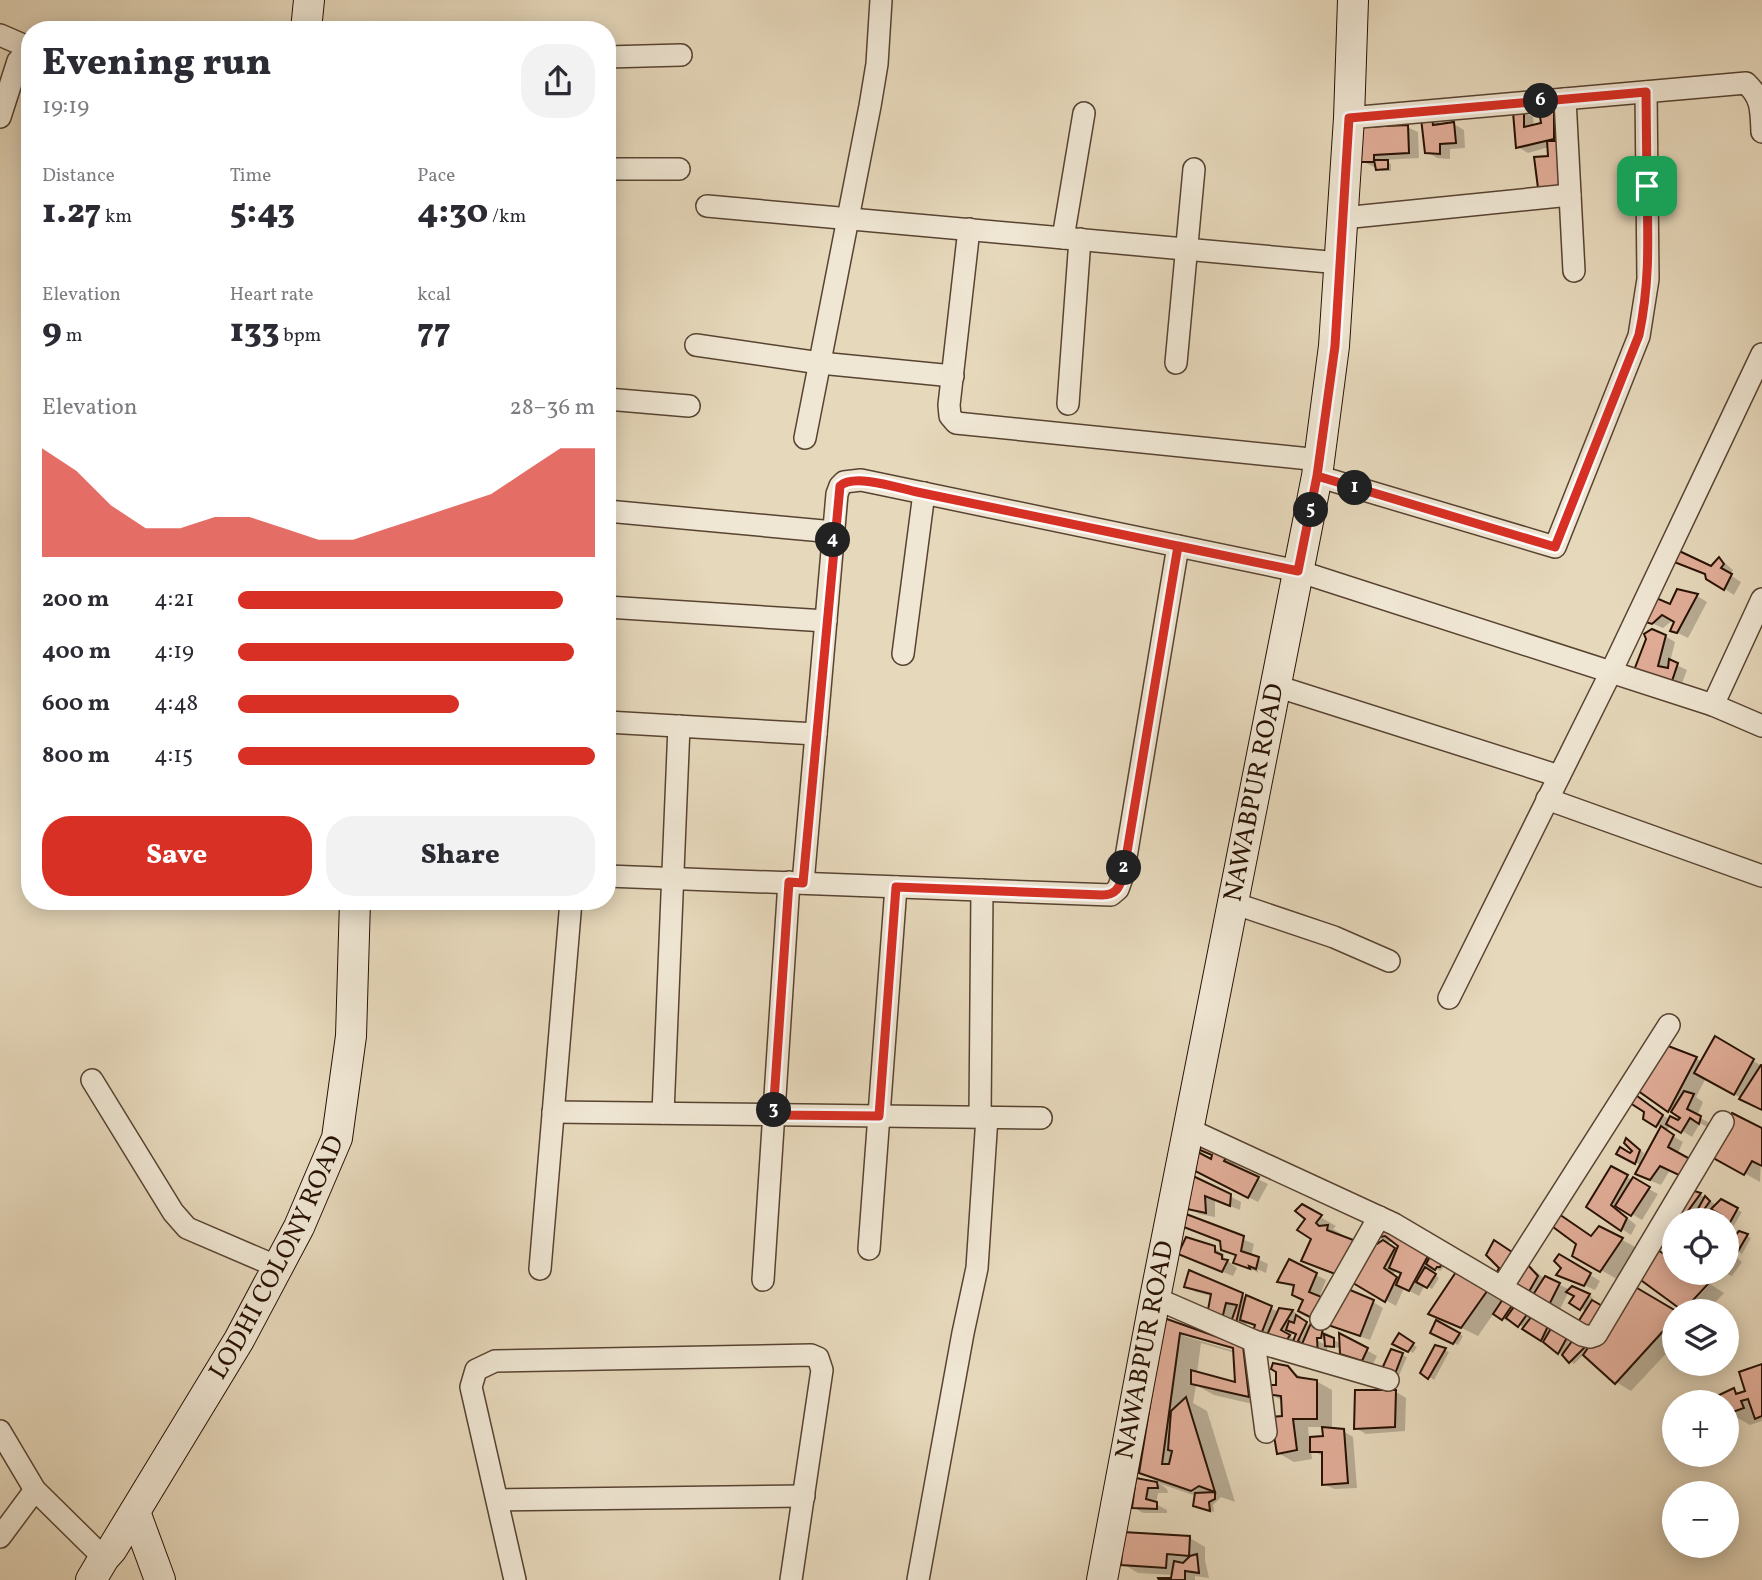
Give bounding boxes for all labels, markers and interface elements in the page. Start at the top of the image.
text: Evening run [42,38,272,91]
button: share [521,44,595,118]
pin: 6 [1524,84,1558,119]
text: 6 [1535,87,1546,113]
text: 19:19 [42,91,89,123]
pin [1617,156,1677,216]
text: Distance [42,163,115,189]
text: Time [230,163,271,189]
text: Pace [417,163,455,189]
icon: arrive [1628,167,1666,205]
text: 1.27 [42,189,101,237]
text: 5:43 [230,189,295,237]
text: 4:30 [417,189,488,237]
text: km [101,204,132,230]
text: /km [488,204,526,230]
text: Elevation [42,282,121,308]
text: Heart rate [230,282,314,308]
text: kcal [417,282,451,308]
text: 9 [42,308,62,356]
text: 133 [230,308,279,356]
text: 77 [417,308,451,356]
text: m [62,323,82,349]
text: bpm [279,323,321,349]
text: Elevation [42,392,138,424]
text: 28–36 m [510,392,595,424]
pin: 1 [1338,470,1372,505]
text: 1 [1351,474,1358,500]
pin: 5 [1294,492,1328,528]
text: 5 [1306,496,1315,522]
pin: 4 [816,522,850,558]
text: 4 [827,526,838,552]
text: 200 m [42,584,109,616]
text: 4:21 [154,584,194,616]
text: 400 m [42,636,111,668]
text: 4:19 [154,636,194,668]
street label: NAWABPUR ROAD [1216,681,1294,905]
text: 600 m [42,688,110,720]
text: 4:48 [154,688,198,720]
text: 800 m [42,740,110,772]
text: 4:15 [154,740,193,772]
button: Save [42,816,312,896]
button: Share [326,816,595,896]
pin: 2 [1106,850,1142,886]
text: 2 [1119,854,1128,880]
pin: 3 [756,1092,792,1128]
text: 3 [769,1096,778,1122]
street label: LODHI COLONY ROAD [201,1130,354,1387]
map controls [1662,1208,1739,1558]
button: locate [1662,1208,1739,1285]
street label: NAWABPUR ROAD [1107,1238,1184,1462]
button: layers [1662,1299,1739,1376]
button: + [1662,1390,1739,1467]
button: − [1662,1481,1739,1558]

